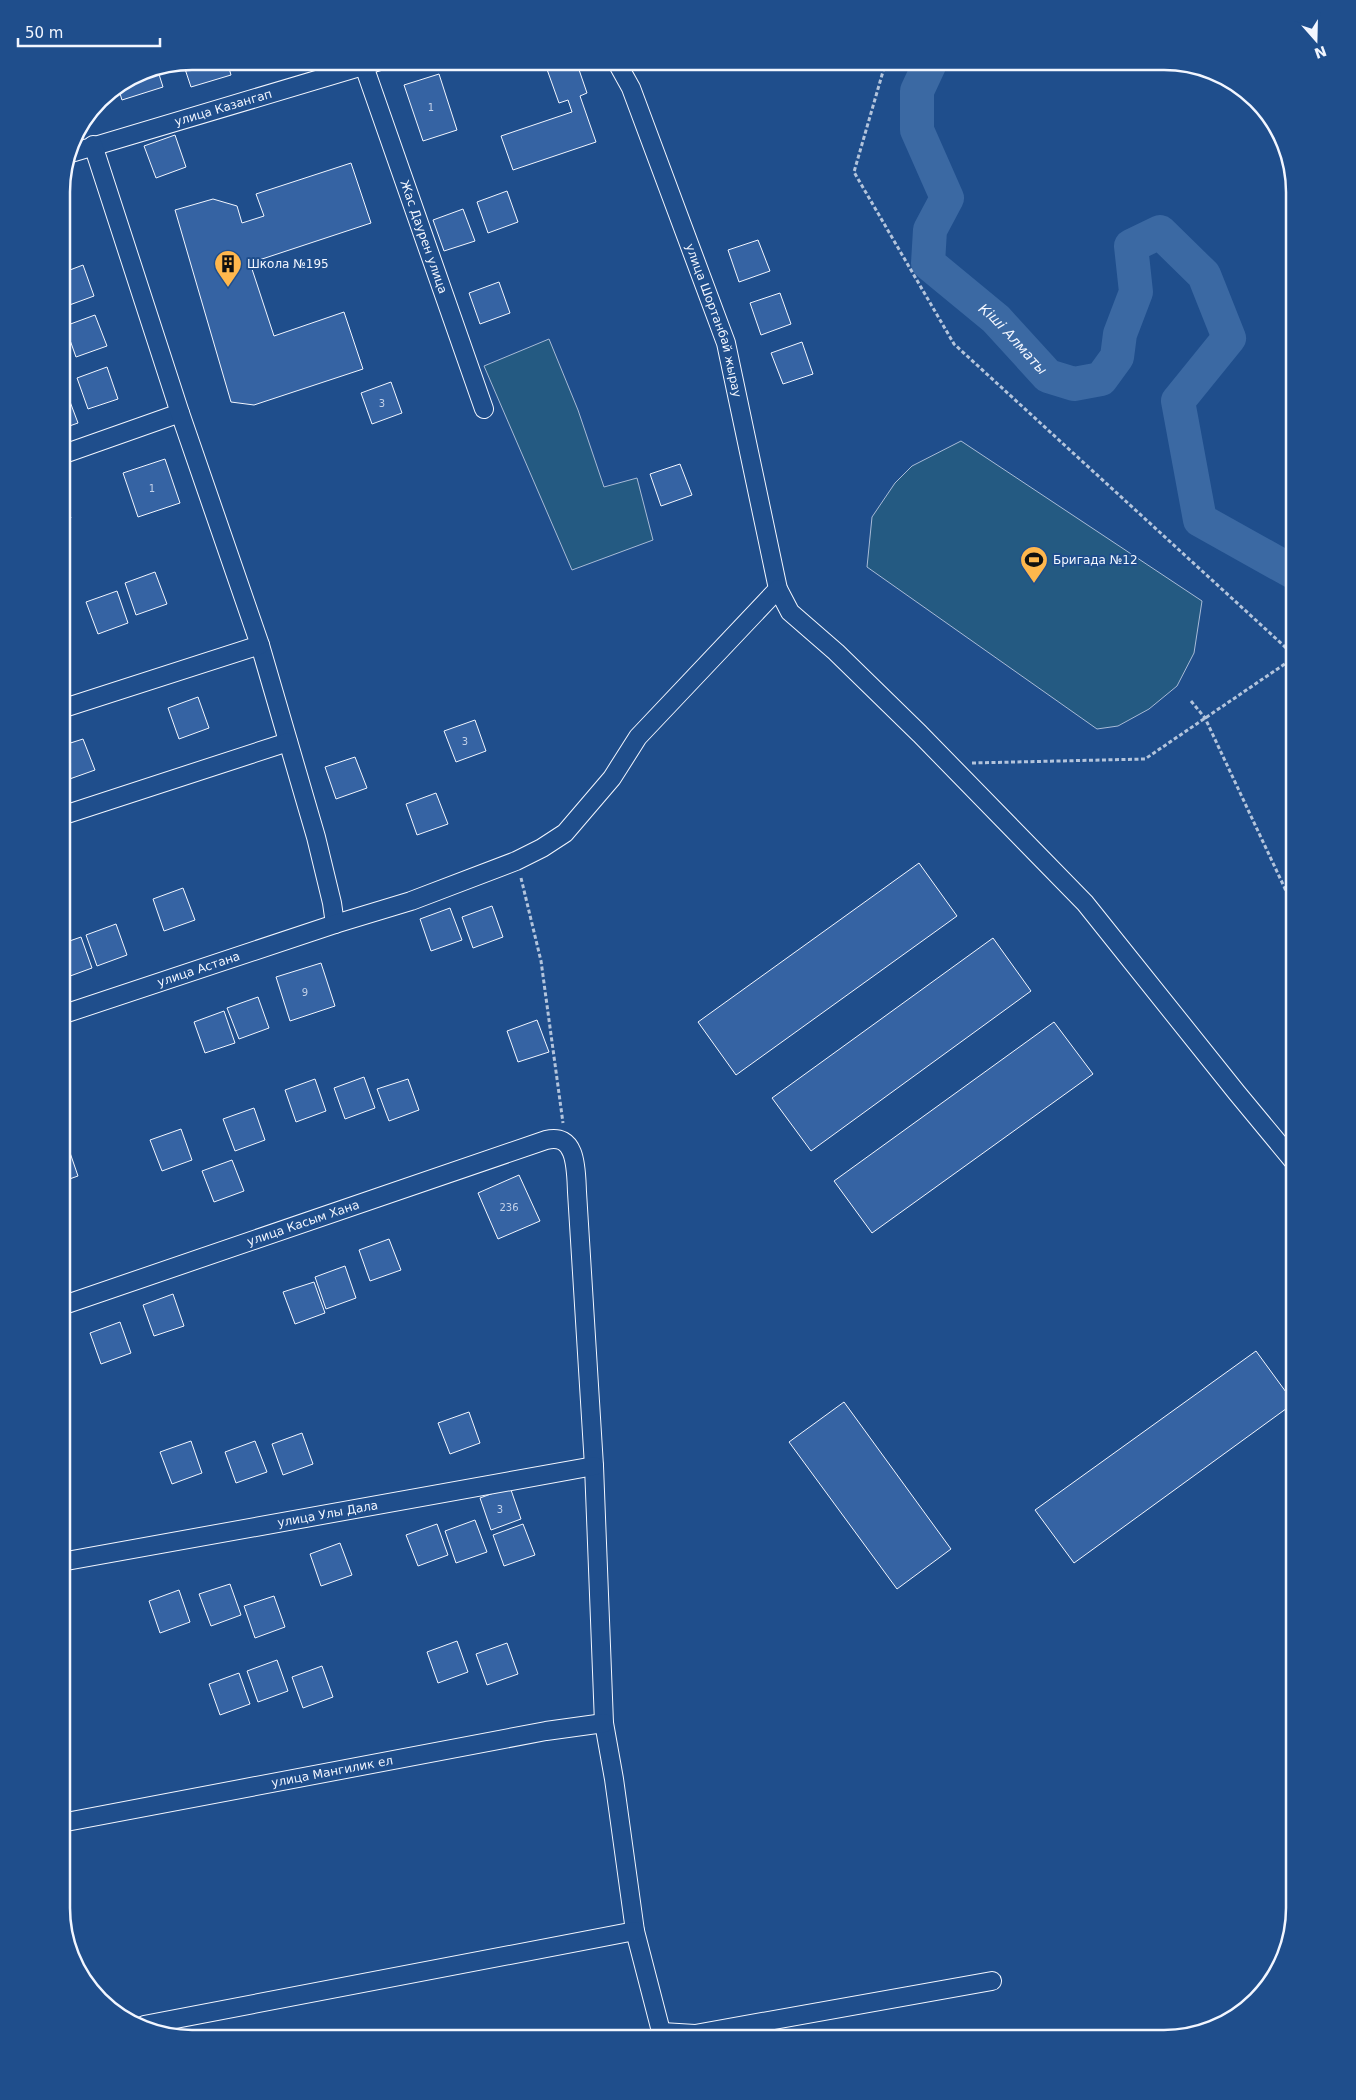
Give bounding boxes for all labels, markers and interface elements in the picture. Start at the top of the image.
scale bar [18,15,160,47]
north arrow [1291,15,1341,65]
text: 50 m [25,24,63,42]
text: N [1312,43,1329,62]
street label: улица Казангап [173,87,274,129]
house number: 1 [428,102,434,113]
street label: Жас Даурен улица [397,178,450,296]
street label: улица Шортанбай жырау [683,242,744,399]
building icon: Школа №195 [213,249,243,288]
place label: Школа №195 [247,257,329,271]
water label: Кіші Алматы [976,300,1051,378]
house number: 3 [379,398,385,409]
house number: 1 [149,483,155,494]
sports icon: Бригада №12 [1019,545,1049,584]
place label: Бригада №12 [1053,553,1138,567]
house number: 3 [462,736,468,747]
street label: улица Астана [155,949,242,990]
house number: 9 [302,987,308,998]
street label: улица Касым Хана [245,1197,361,1249]
house number: 236 [499,1202,519,1213]
street label: улица Улы Дала [276,1498,379,1530]
house number: 3 [497,1504,503,1515]
street label: улица Мангилик ел [270,1753,394,1790]

